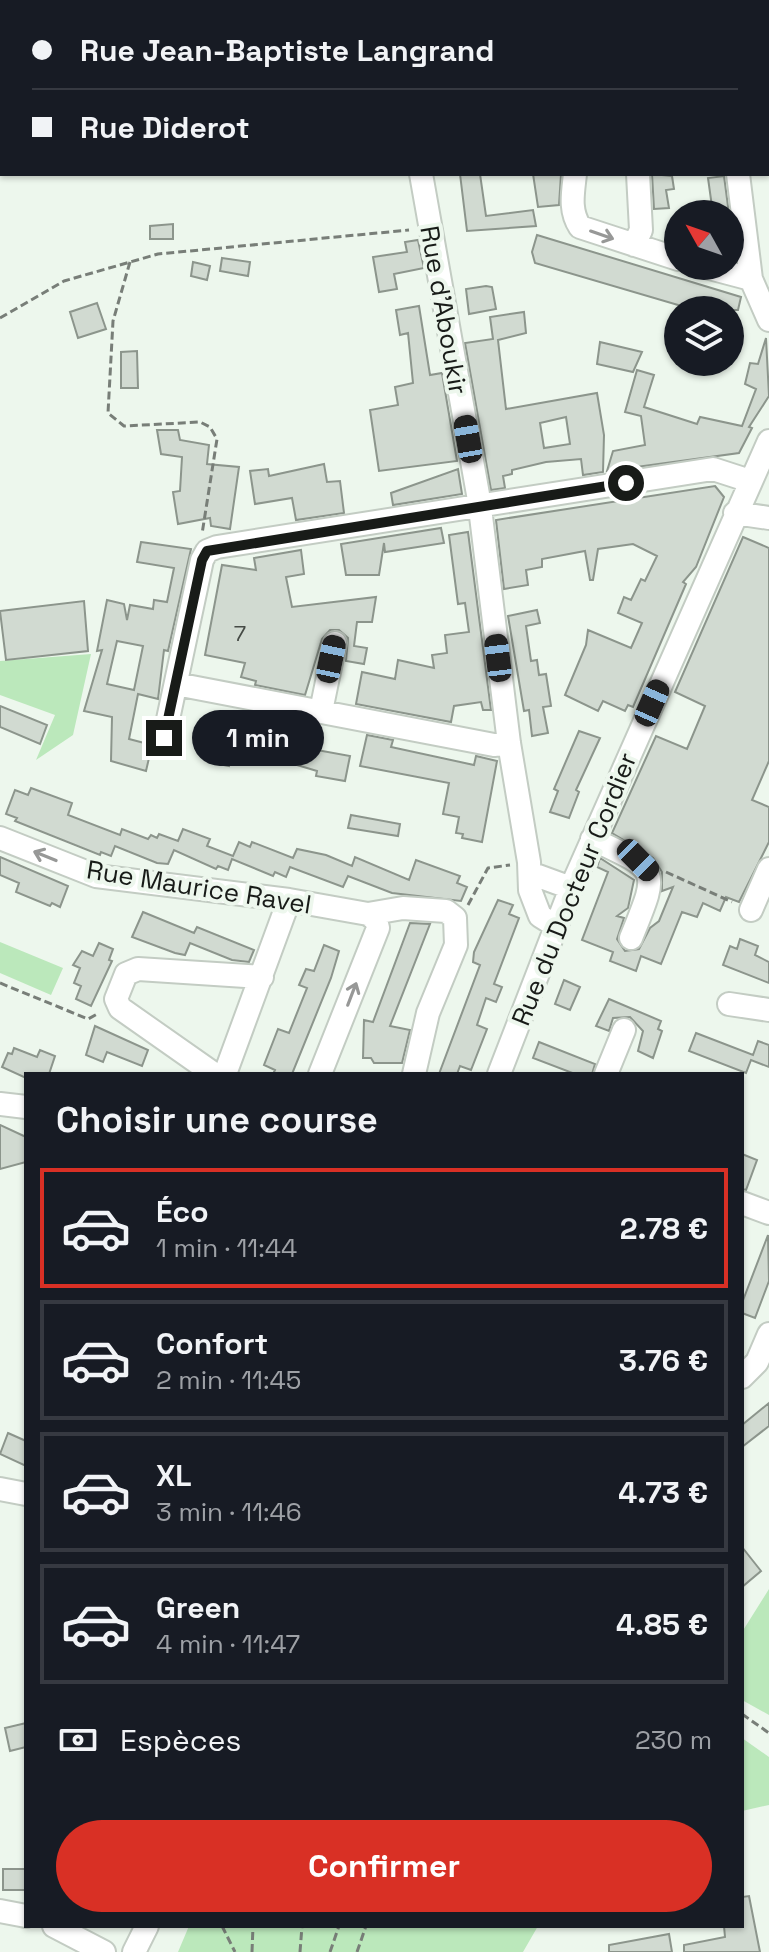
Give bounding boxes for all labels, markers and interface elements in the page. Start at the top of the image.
text: Rue Jean-Baptiste Langrand [80,31,494,70]
text: Rue Diderot [80,108,250,147]
north arrow [664,200,744,280]
map controls [664,200,744,376]
street label: Rue d'Aboukir [412,223,476,397]
one-way arrow [589,229,614,243]
button: layers [664,296,744,376]
car [452,413,484,465]
route start [608,465,644,501]
house number: 7 [234,619,246,647]
car [314,633,348,685]
car [483,633,513,683]
car [631,676,673,730]
callout: 1 min [192,710,324,766]
route end [146,720,182,756]
text: 1 min [226,721,290,755]
street label: Rue du Docteur Cordier [504,747,644,1031]
car [613,835,663,885]
one-way arrow [33,848,58,862]
street label: Rue Maurice Ravel [84,852,314,922]
one-way arrow [346,982,361,1007]
text: Choisir une course [56,1097,378,1143]
icon: car [60,1192,132,1264]
text: Éco [156,1192,209,1231]
text: 2.78 € [620,1209,708,1248]
text: 1 min · 11:44 [156,1231,297,1265]
icon: car [60,1324,132,1396]
text: Confort [156,1324,268,1363]
text: 3.76 € [619,1341,708,1380]
text: 2 min · 11:45 [156,1363,301,1397]
icon: car [60,1456,132,1528]
text: XL [156,1456,192,1495]
text: 4.73 € [618,1473,708,1512]
text: 3 min · 11:46 [156,1495,302,1529]
icon: car [60,1588,132,1660]
text: Green [156,1588,240,1627]
text: 4.85 € [616,1605,708,1644]
text: 4 min · 11:47 [156,1627,300,1661]
icon: cash [56,1718,100,1762]
text: Espèces [120,1721,241,1760]
text: 230 m [635,1723,712,1757]
button: Confirmer [56,1820,712,1912]

